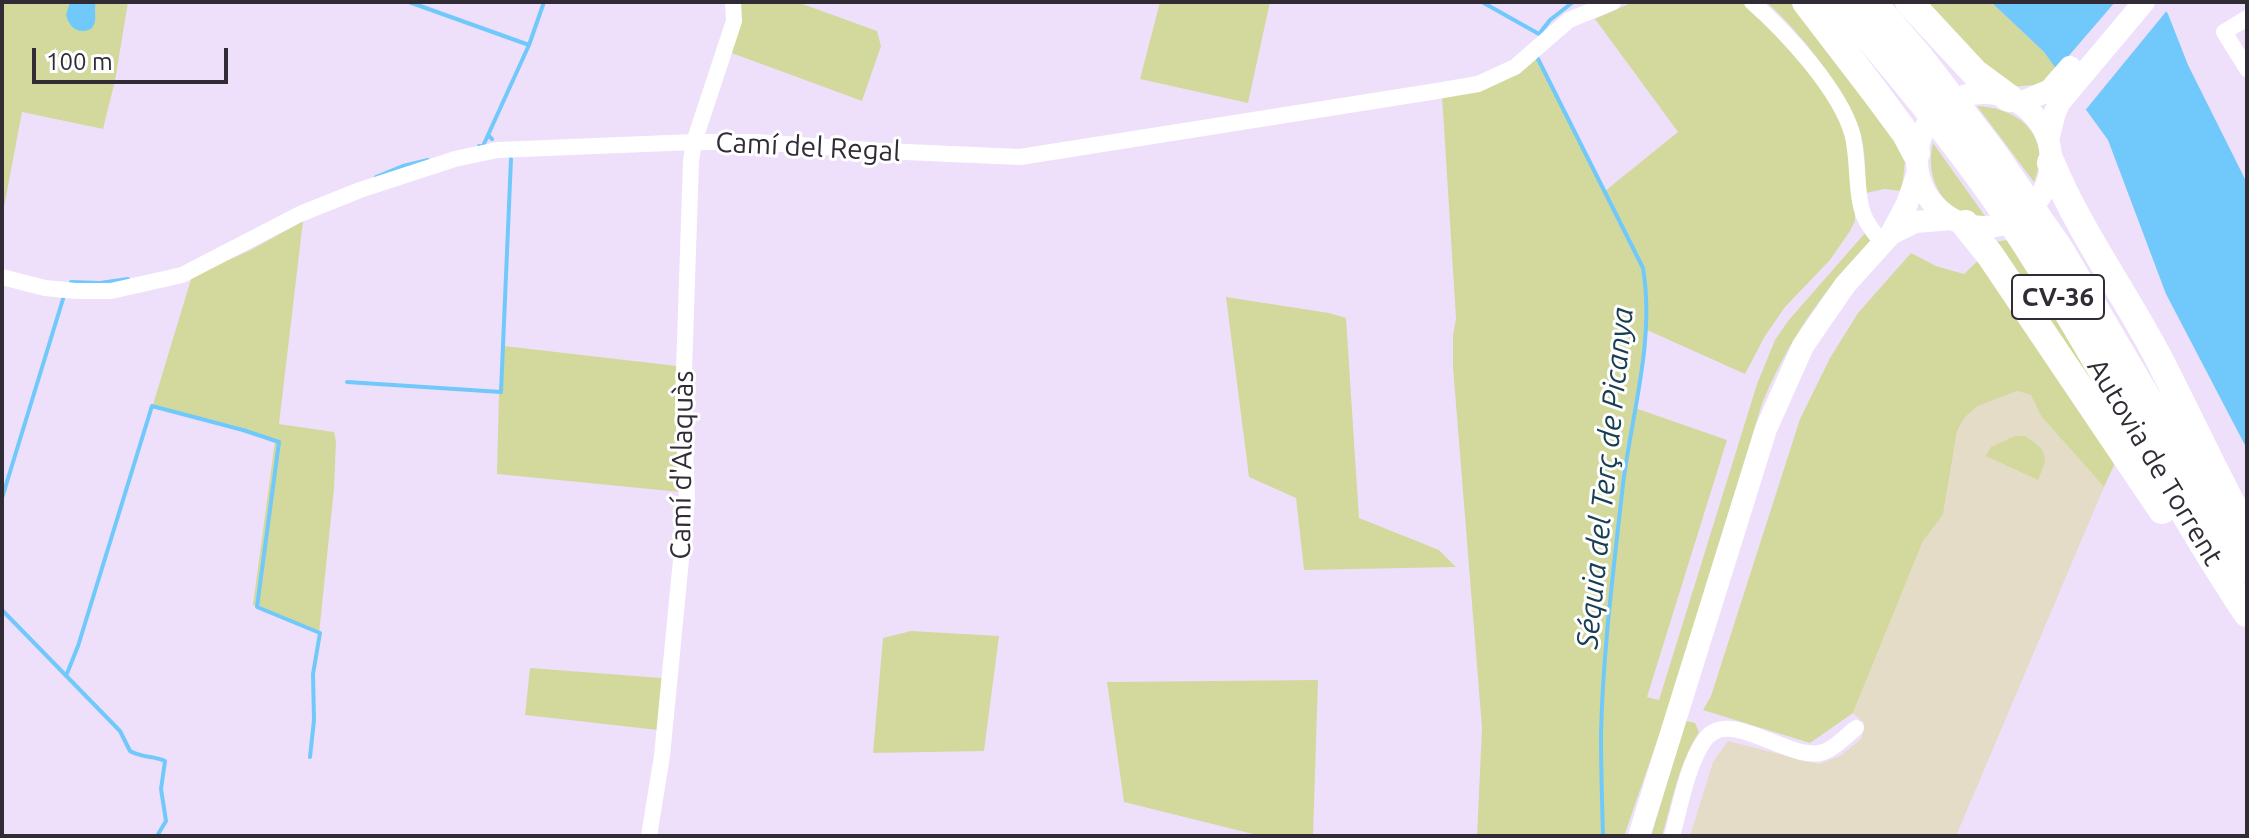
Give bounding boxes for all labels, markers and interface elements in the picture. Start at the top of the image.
scale bar [36,32,232,82]
text: 100 m [46,48,113,75]
street label: Camí del Regal [715,125,901,169]
road number: CV-36 [2012,275,2104,319]
water label: Séquia del Terç de Picanya [1569,305,1641,651]
street label: Autovia de Torrent [2080,353,2230,571]
street label: Camí d'Alaquàs [664,370,700,560]

